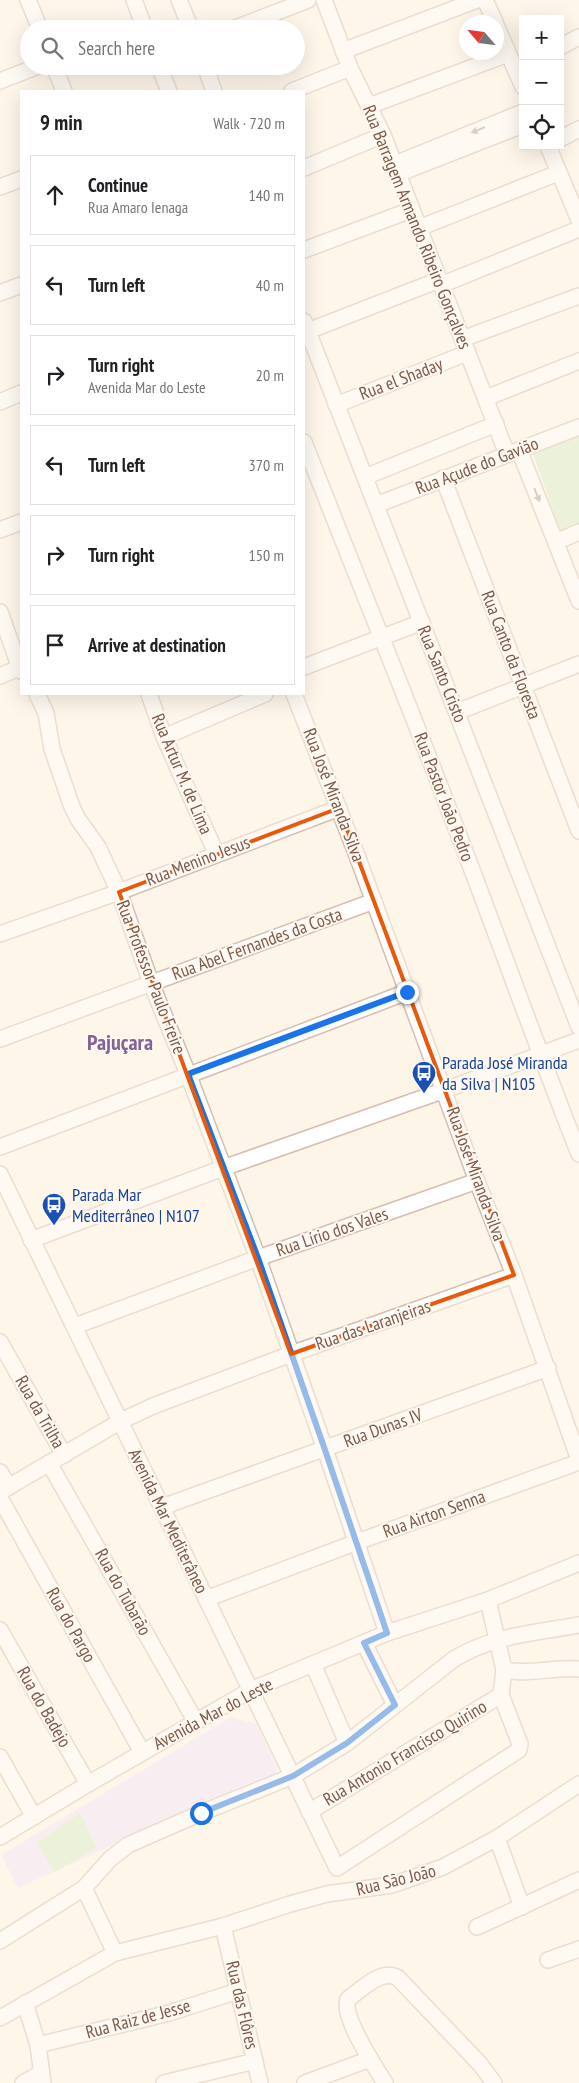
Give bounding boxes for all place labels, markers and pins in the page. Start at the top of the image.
place label: Parada José Miranda da Silva | N105 [442,1051,568,1095]
bus stop icon: Parada José Miranda da Silva | N105 [411,1060,437,1094]
place label: Parada Mar Mediterrâneo | N107 [72,1183,200,1227]
bus stop icon: Parada Mar Mediterrâneo | N107 [41,1192,67,1226]

